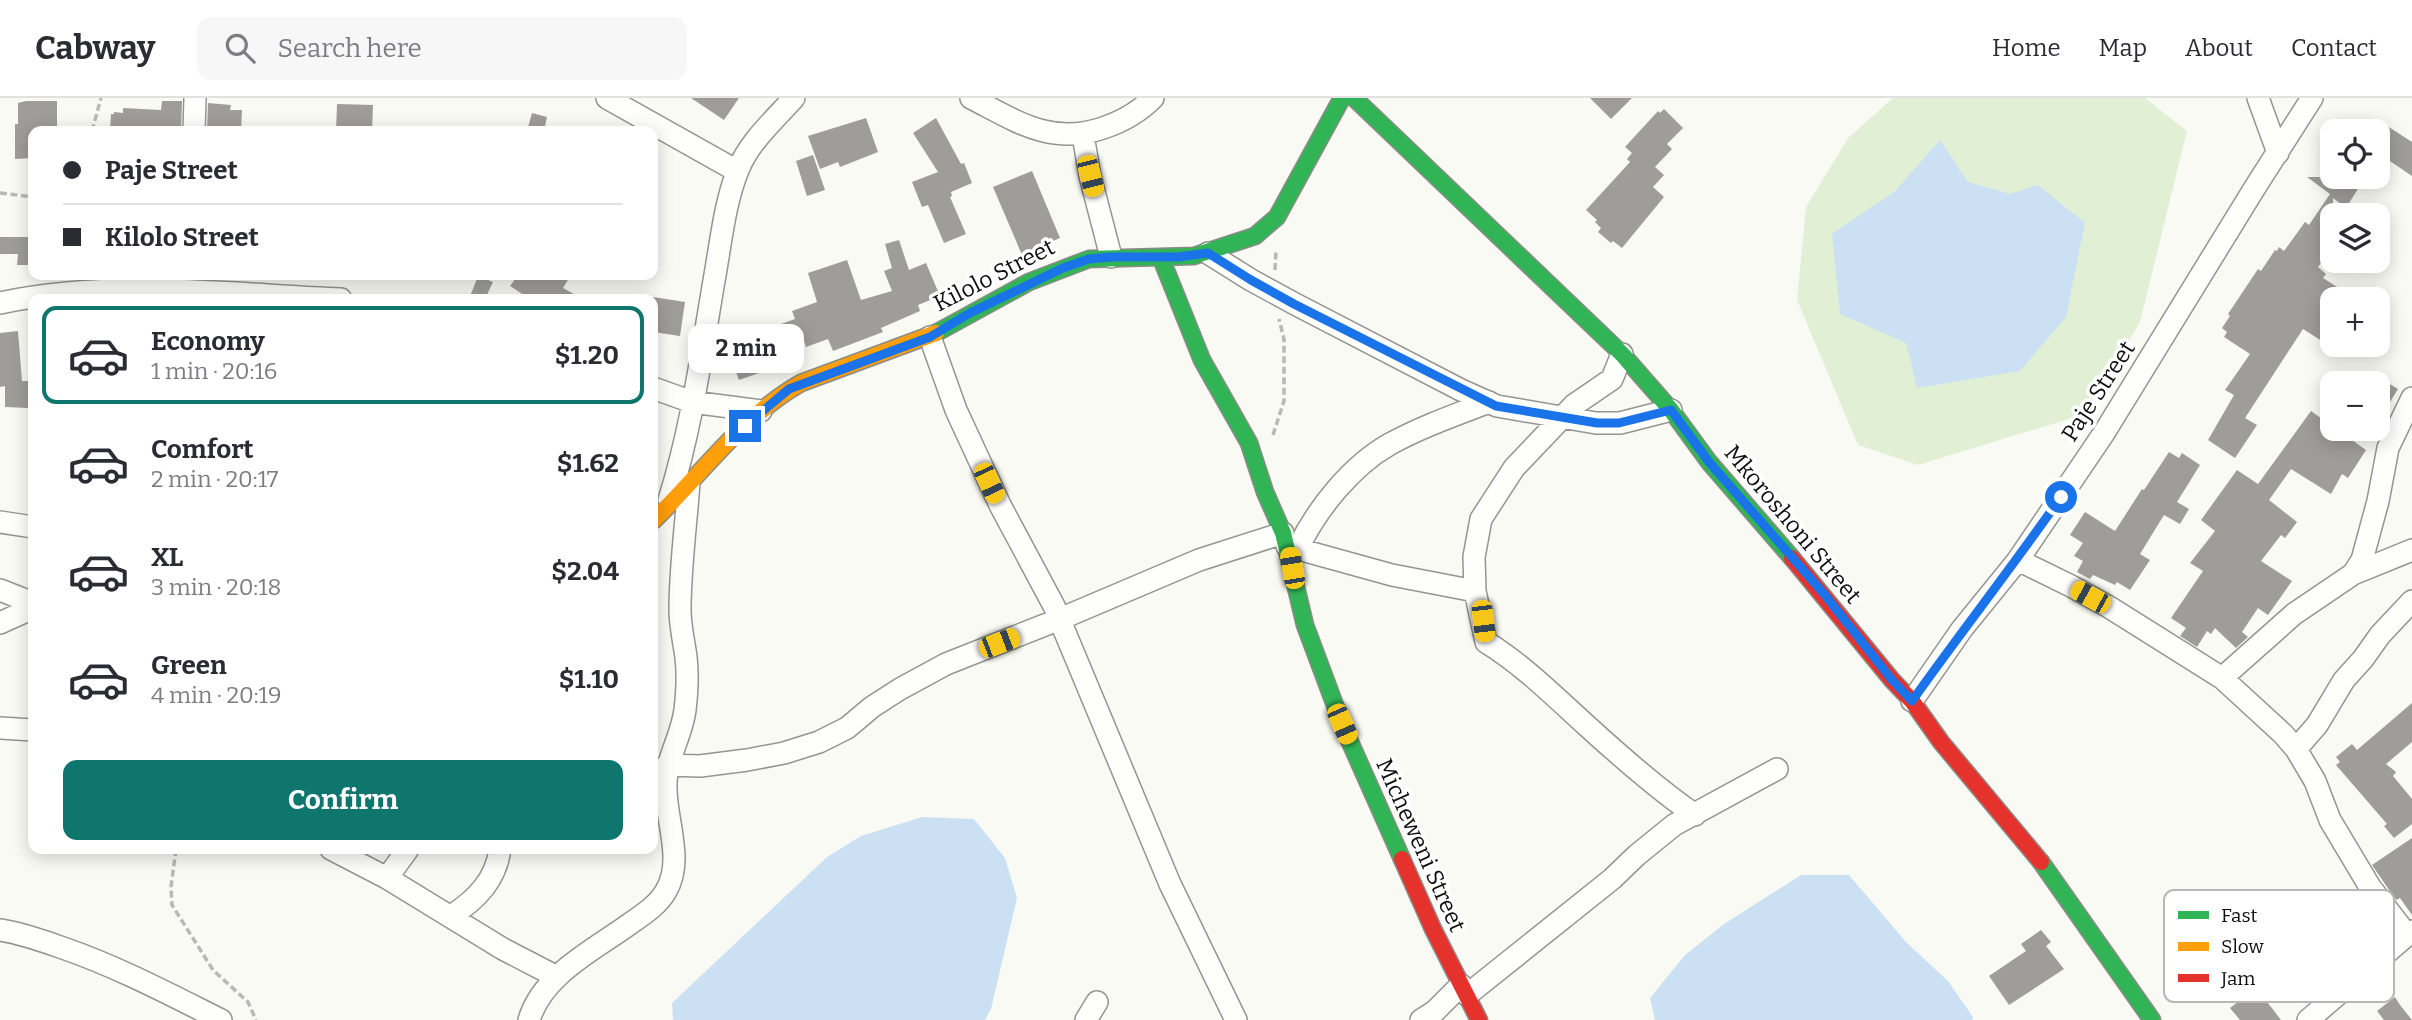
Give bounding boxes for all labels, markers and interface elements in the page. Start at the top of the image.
search box [197,17,687,80]
text: Cabway [35,28,155,68]
icon: search [221,29,259,67]
text: Search here [277,33,422,64]
text: Home [1992,34,2061,62]
text: Map [2099,34,2147,62]
text: About [2185,34,2253,62]
text: Contact [2291,34,2377,62]
map controls [2320,119,2390,441]
button: locate [2320,119,2390,189]
car [1075,153,1106,199]
text: Paje Street [105,155,238,186]
button: layers [2320,203,2390,273]
text: Kilolo Street [105,222,259,253]
street label: Kilolo Street [929,233,1059,317]
button: + [2320,287,2390,357]
icon: car [67,324,130,387]
callout: 2 min [687,324,803,374]
text: Economy [151,326,265,357]
text: 2 min [715,334,777,362]
street label: Paje Street [2055,336,2141,446]
text: $1.20 [555,340,619,371]
text: 1 min · 20:16 [151,357,277,385]
button: − [2320,371,2390,441]
route end [729,410,761,442]
icon: car [67,432,130,495]
text: Comfort [151,434,254,465]
street label: Mkoroshoni Street [1719,439,1867,609]
text: $1.62 [557,448,619,479]
car [971,460,1008,506]
text: 2 min · 20:17 [151,465,278,493]
route start [2045,481,2077,513]
icon: car [67,540,130,603]
text: XL [151,542,183,573]
car [1279,545,1306,591]
text: $2.04 [551,556,619,587]
text: 3 min · 20:18 [151,573,281,601]
car [2067,578,2114,616]
car [1471,599,1496,643]
car [976,626,1023,660]
icon: car [67,648,130,711]
text: Green [151,650,227,681]
text: $1.10 [559,664,619,695]
text: 4 min · 20:19 [151,681,281,709]
car [1324,701,1361,747]
street label: Micheweni Street [1370,754,1472,936]
button: Confirm [63,760,623,840]
legend [2164,890,2394,1002]
text: Fast [2221,904,2258,927]
text: Slow [2221,935,2264,958]
text: Jam [2220,967,2255,990]

